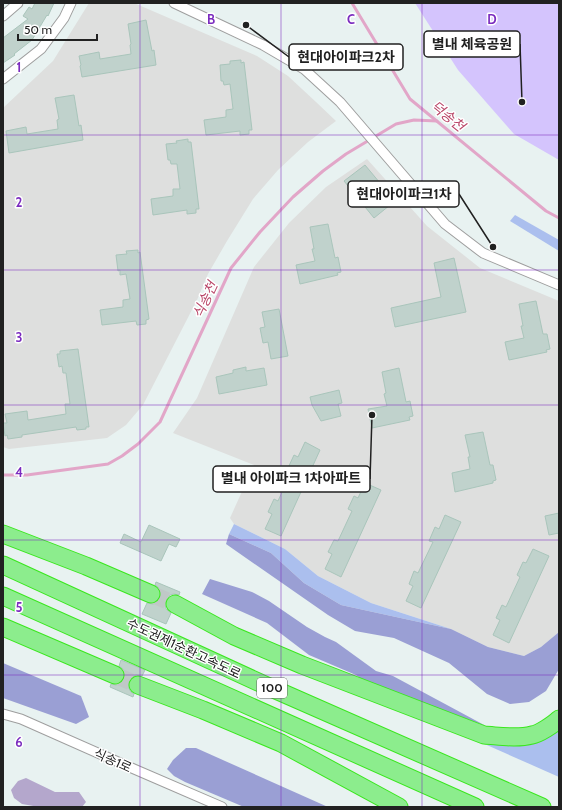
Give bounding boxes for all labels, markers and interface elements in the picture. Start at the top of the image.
text: B [207,11,215,27]
text: C [347,11,355,27]
text: D [487,11,497,27]
scale bar [18,16,97,42]
text: 50 m [24,22,52,37]
callout: 별내 체육공원 [424,31,520,57]
text: 별내 체육공원 [432,35,512,53]
callout: 현대아이파크2차 [289,44,403,70]
text: 현대아이파크2차 [297,48,395,66]
text: 1 [17,59,21,75]
water label: 덕송천 [427,97,470,136]
callout: 현대아이파크1차 [348,181,459,207]
text: 현대아이파크1차 [356,185,452,203]
text: 2 [16,194,23,210]
water label: 식송천 [189,278,222,321]
text: 3 [15,329,23,345]
text: 4 [15,464,23,480]
callout: 별내 아이파크 1차아파트 [213,466,370,492]
text: 별내 아이파크 1차아파트 [221,469,361,487]
text: 5 [16,599,23,615]
street label: 수도권제1순환고속도로 [124,615,244,681]
road number: 100 [257,678,287,698]
text: 6 [15,734,23,750]
street label: 식송1로 [91,745,135,775]

